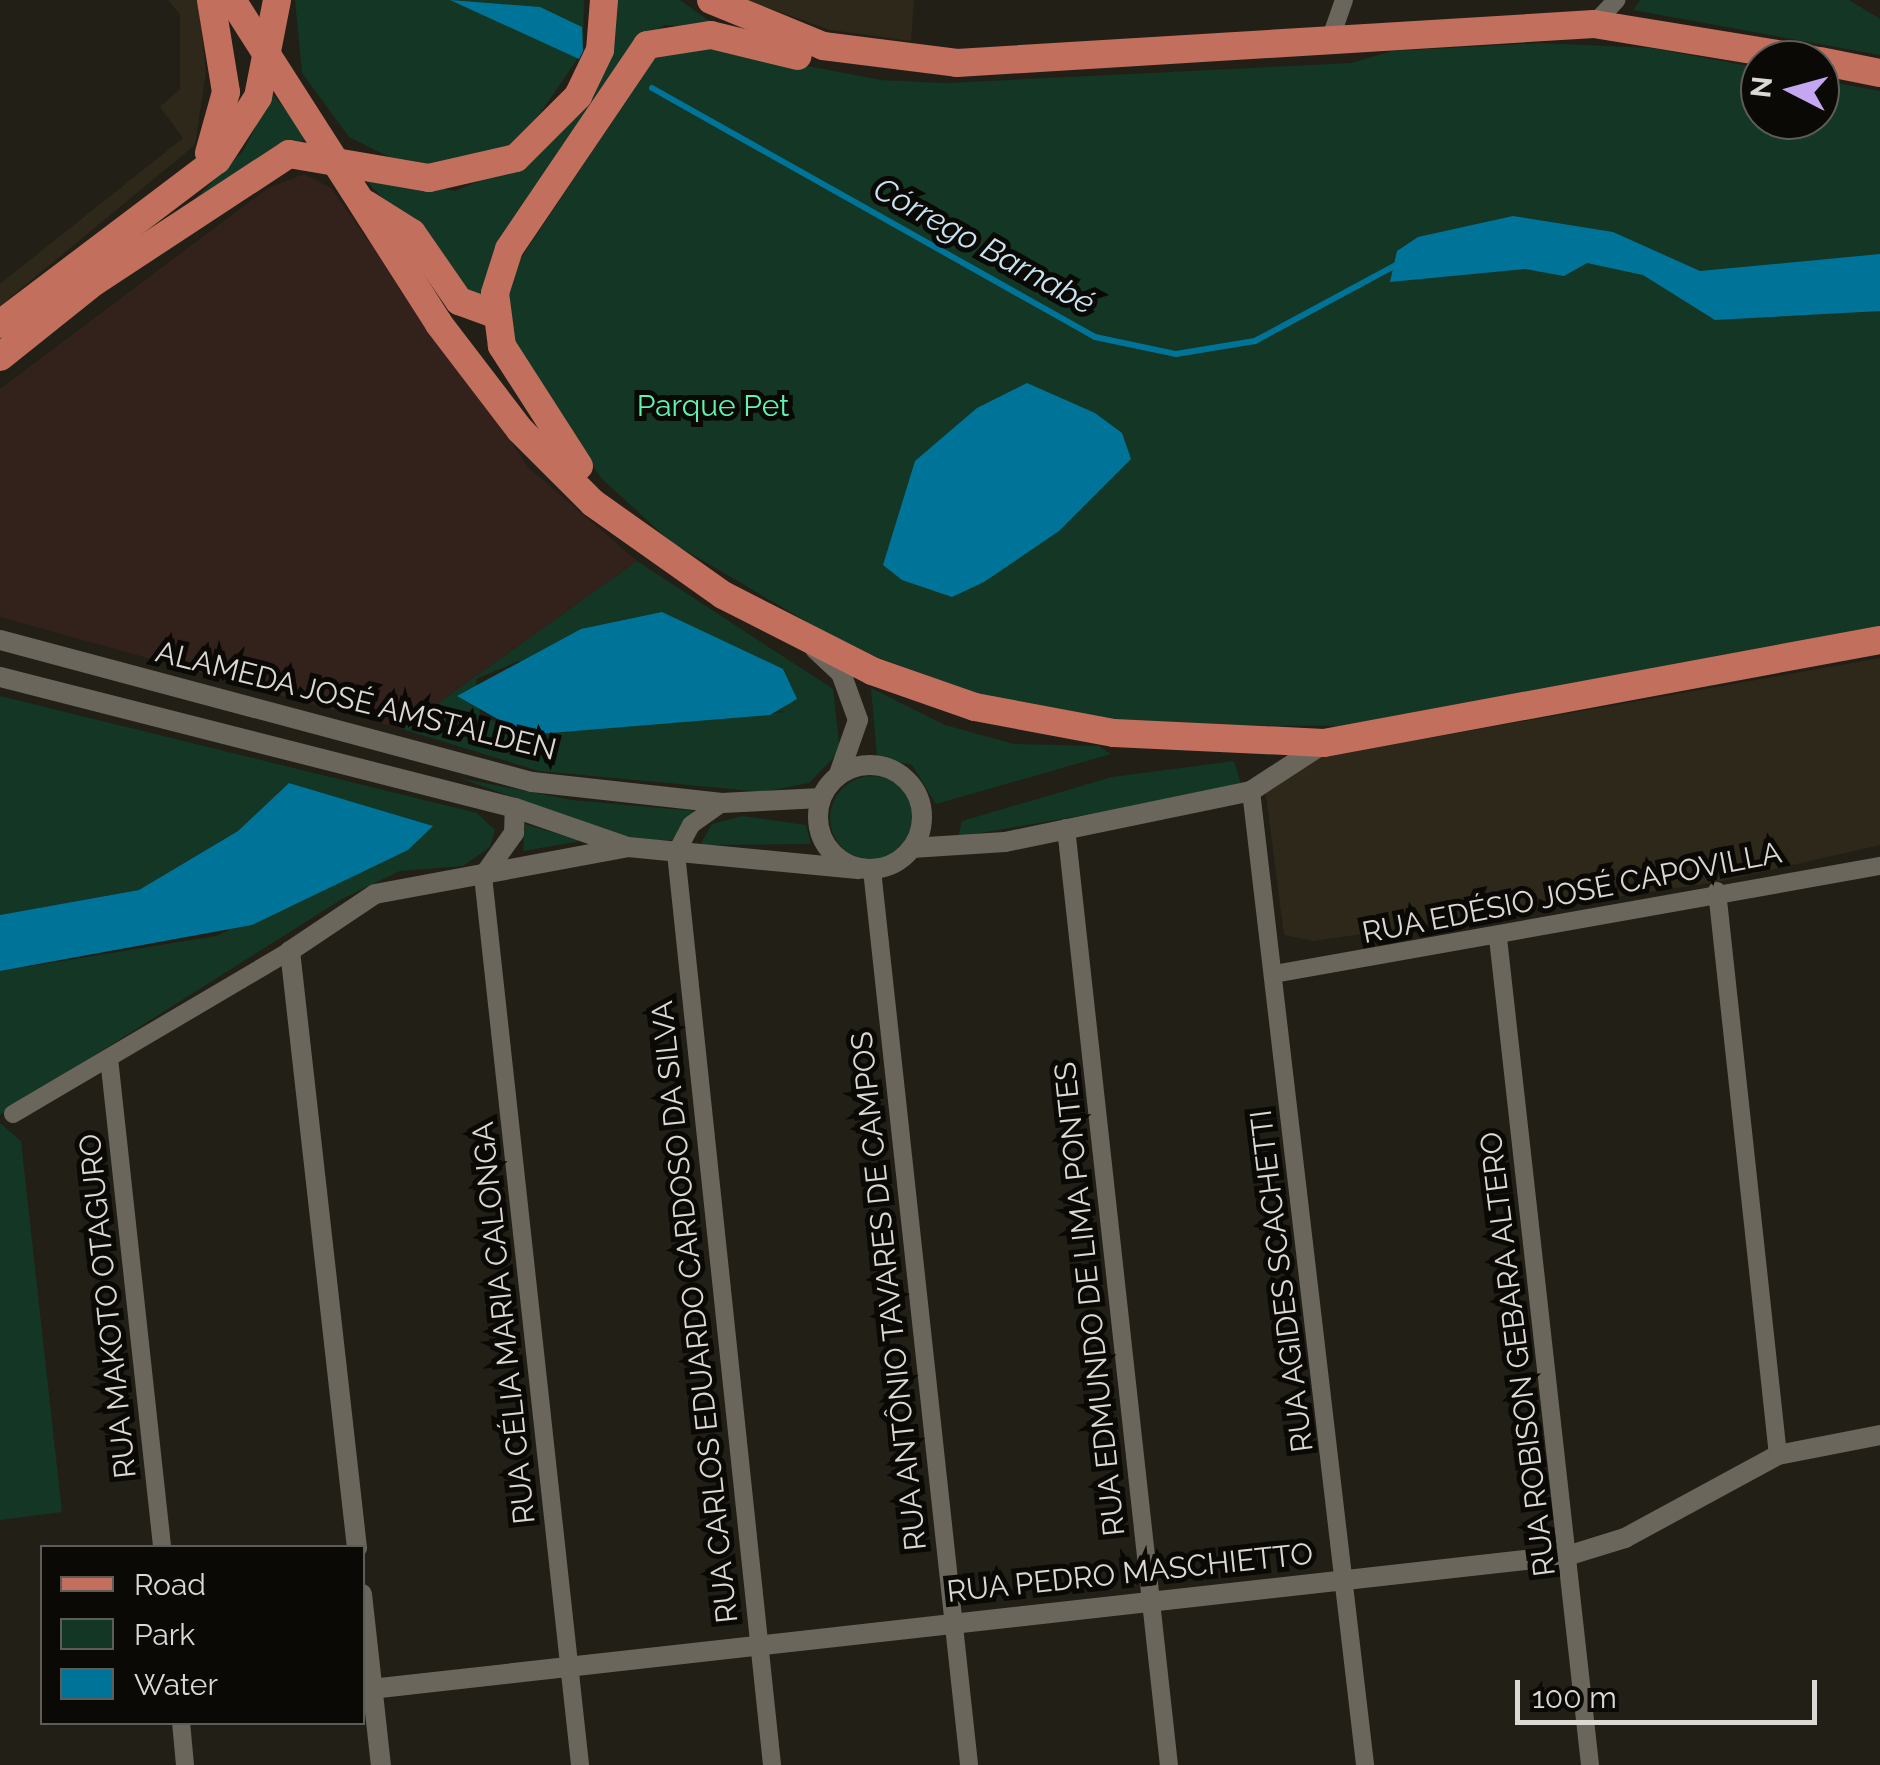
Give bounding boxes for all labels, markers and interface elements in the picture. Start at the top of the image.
north arrow [1740,40,1840,140]
text: N [1744,75,1779,99]
water label: Córrego Barnabé [867,169,1101,323]
park label: Parque Pet [637,388,789,424]
street label: ALAMEDA JOSÉ AMSTALDEN [151,633,561,769]
street label: RUA EDÉSIO JOSÉ CAPOVILLA [1358,834,1786,952]
street label: RUA CARLOS EDUARDO CARDOSO DA SILVA [644,998,746,1626]
street label: RUA ANTÔNIO TAVARES DE CAMPOS [844,1028,934,1554]
street label: RUA EDMUNDO DE LIMA PONTES [1047,1059,1133,1539]
street label: RUA AGIDES SCACHETTI [1243,1107,1321,1455]
street label: RUA CÉLIA MARIA CALONGA [465,1119,543,1527]
street label: RUA ROBISON GEBARA ALTERO [1473,1128,1563,1580]
street label: RUA MAKOTO OTAGURO [72,1131,144,1481]
street label: RUA PEDRO MASCHIETTO [945,1536,1315,1610]
legend [40,1545,365,1725]
text: Road [134,1567,206,1602]
text: Park [134,1617,195,1652]
scale bar [1520,1660,1822,1722]
text: Water [134,1667,218,1702]
text: 100 m [1532,1680,1617,1715]

